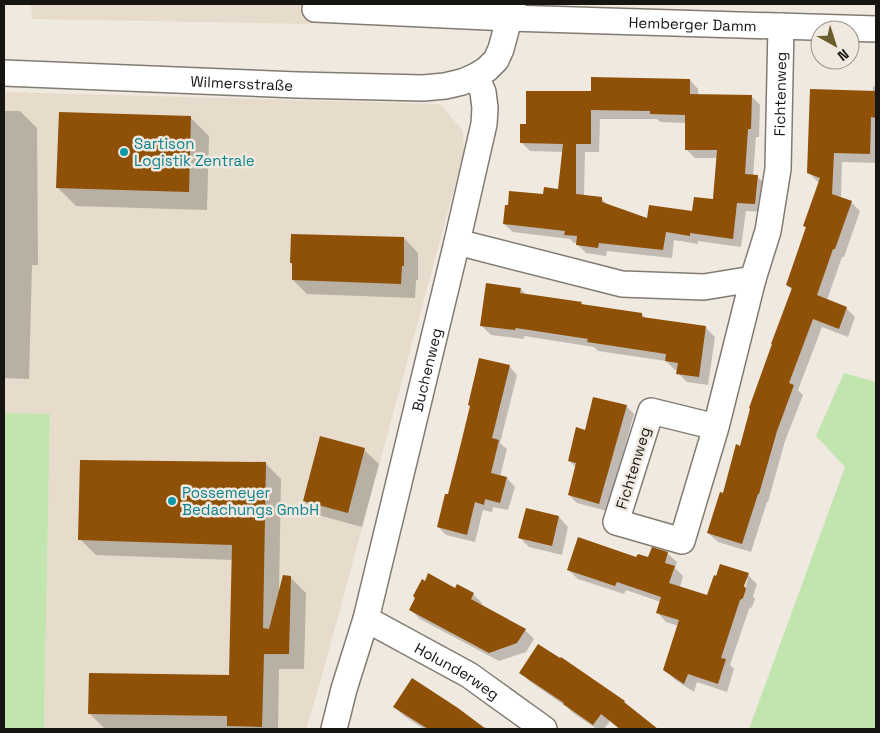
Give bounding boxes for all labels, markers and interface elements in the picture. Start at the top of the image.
street label: Hemberger Damm [628,12,757,35]
north arrow [810,20,860,70]
text: N [834,45,852,65]
street label: Fichtenweg [769,51,790,137]
street label: Wilmersstraße [190,71,294,94]
place label: Sartison Logistik Zentrale [134,134,255,170]
marker: Sartison Logistik Zentrale [118,146,130,158]
street label: Buchenweg [407,326,445,414]
street label: Fichtenweg [612,425,654,511]
place label: Possemeyer Bedachungs GmbH [182,483,319,519]
marker: Possemeyer Bedachungs GmbH [166,495,178,507]
street label: Holunderweg [412,638,504,704]

